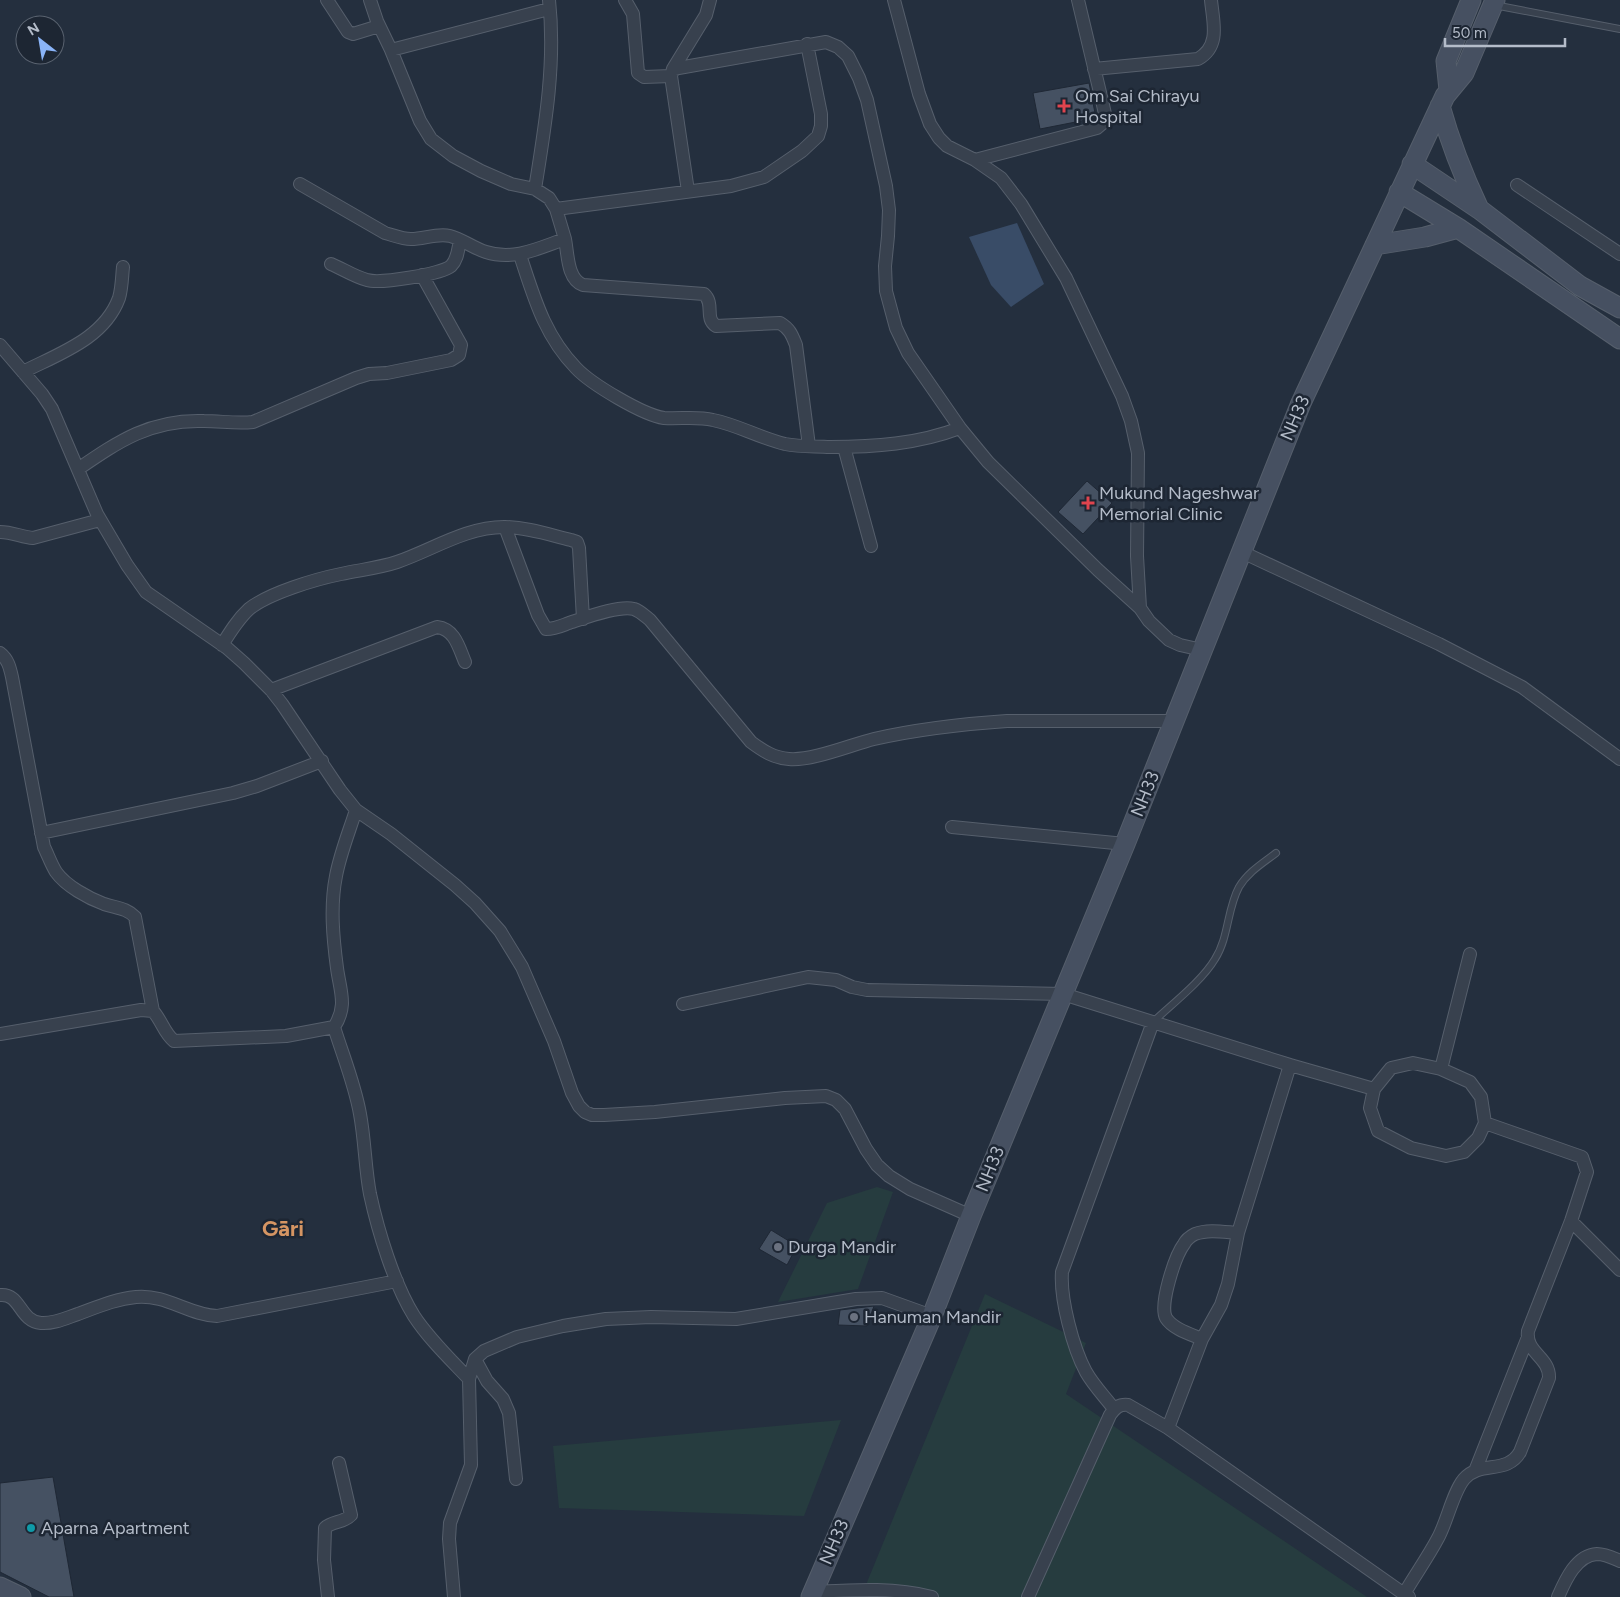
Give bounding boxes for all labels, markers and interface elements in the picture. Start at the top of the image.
north arrow [15,15,65,65]
scale bar [1445,15,1565,47]
text: N [25,19,43,39]
text: 50 m [1452,24,1487,42]
place label: Om Sai Chirayu Hospital [1075,85,1199,128]
marker: Om Sai Chirayu Hospital [1057,99,1071,113]
street label: NH33 [1276,392,1314,444]
place label: Mukund Nageshwar Memorial Clinic [1099,482,1259,525]
marker: Mukund Nageshwar Memorial Clinic [1081,496,1095,510]
street label: NH33 [1126,768,1164,820]
street label: NH33 [971,1143,1009,1195]
district label: Gāri [262,1215,304,1242]
place label: Durga Mandir [788,1236,896,1258]
marker: Durga Mandir [772,1241,784,1253]
place label: Hanuman Mandir [864,1306,1001,1328]
marker: Hanuman Mandir [848,1311,860,1323]
street label: NH33 [815,1516,853,1568]
place label: Aparna Apartment [41,1517,190,1539]
marker: Aparna Apartment [25,1522,37,1534]

